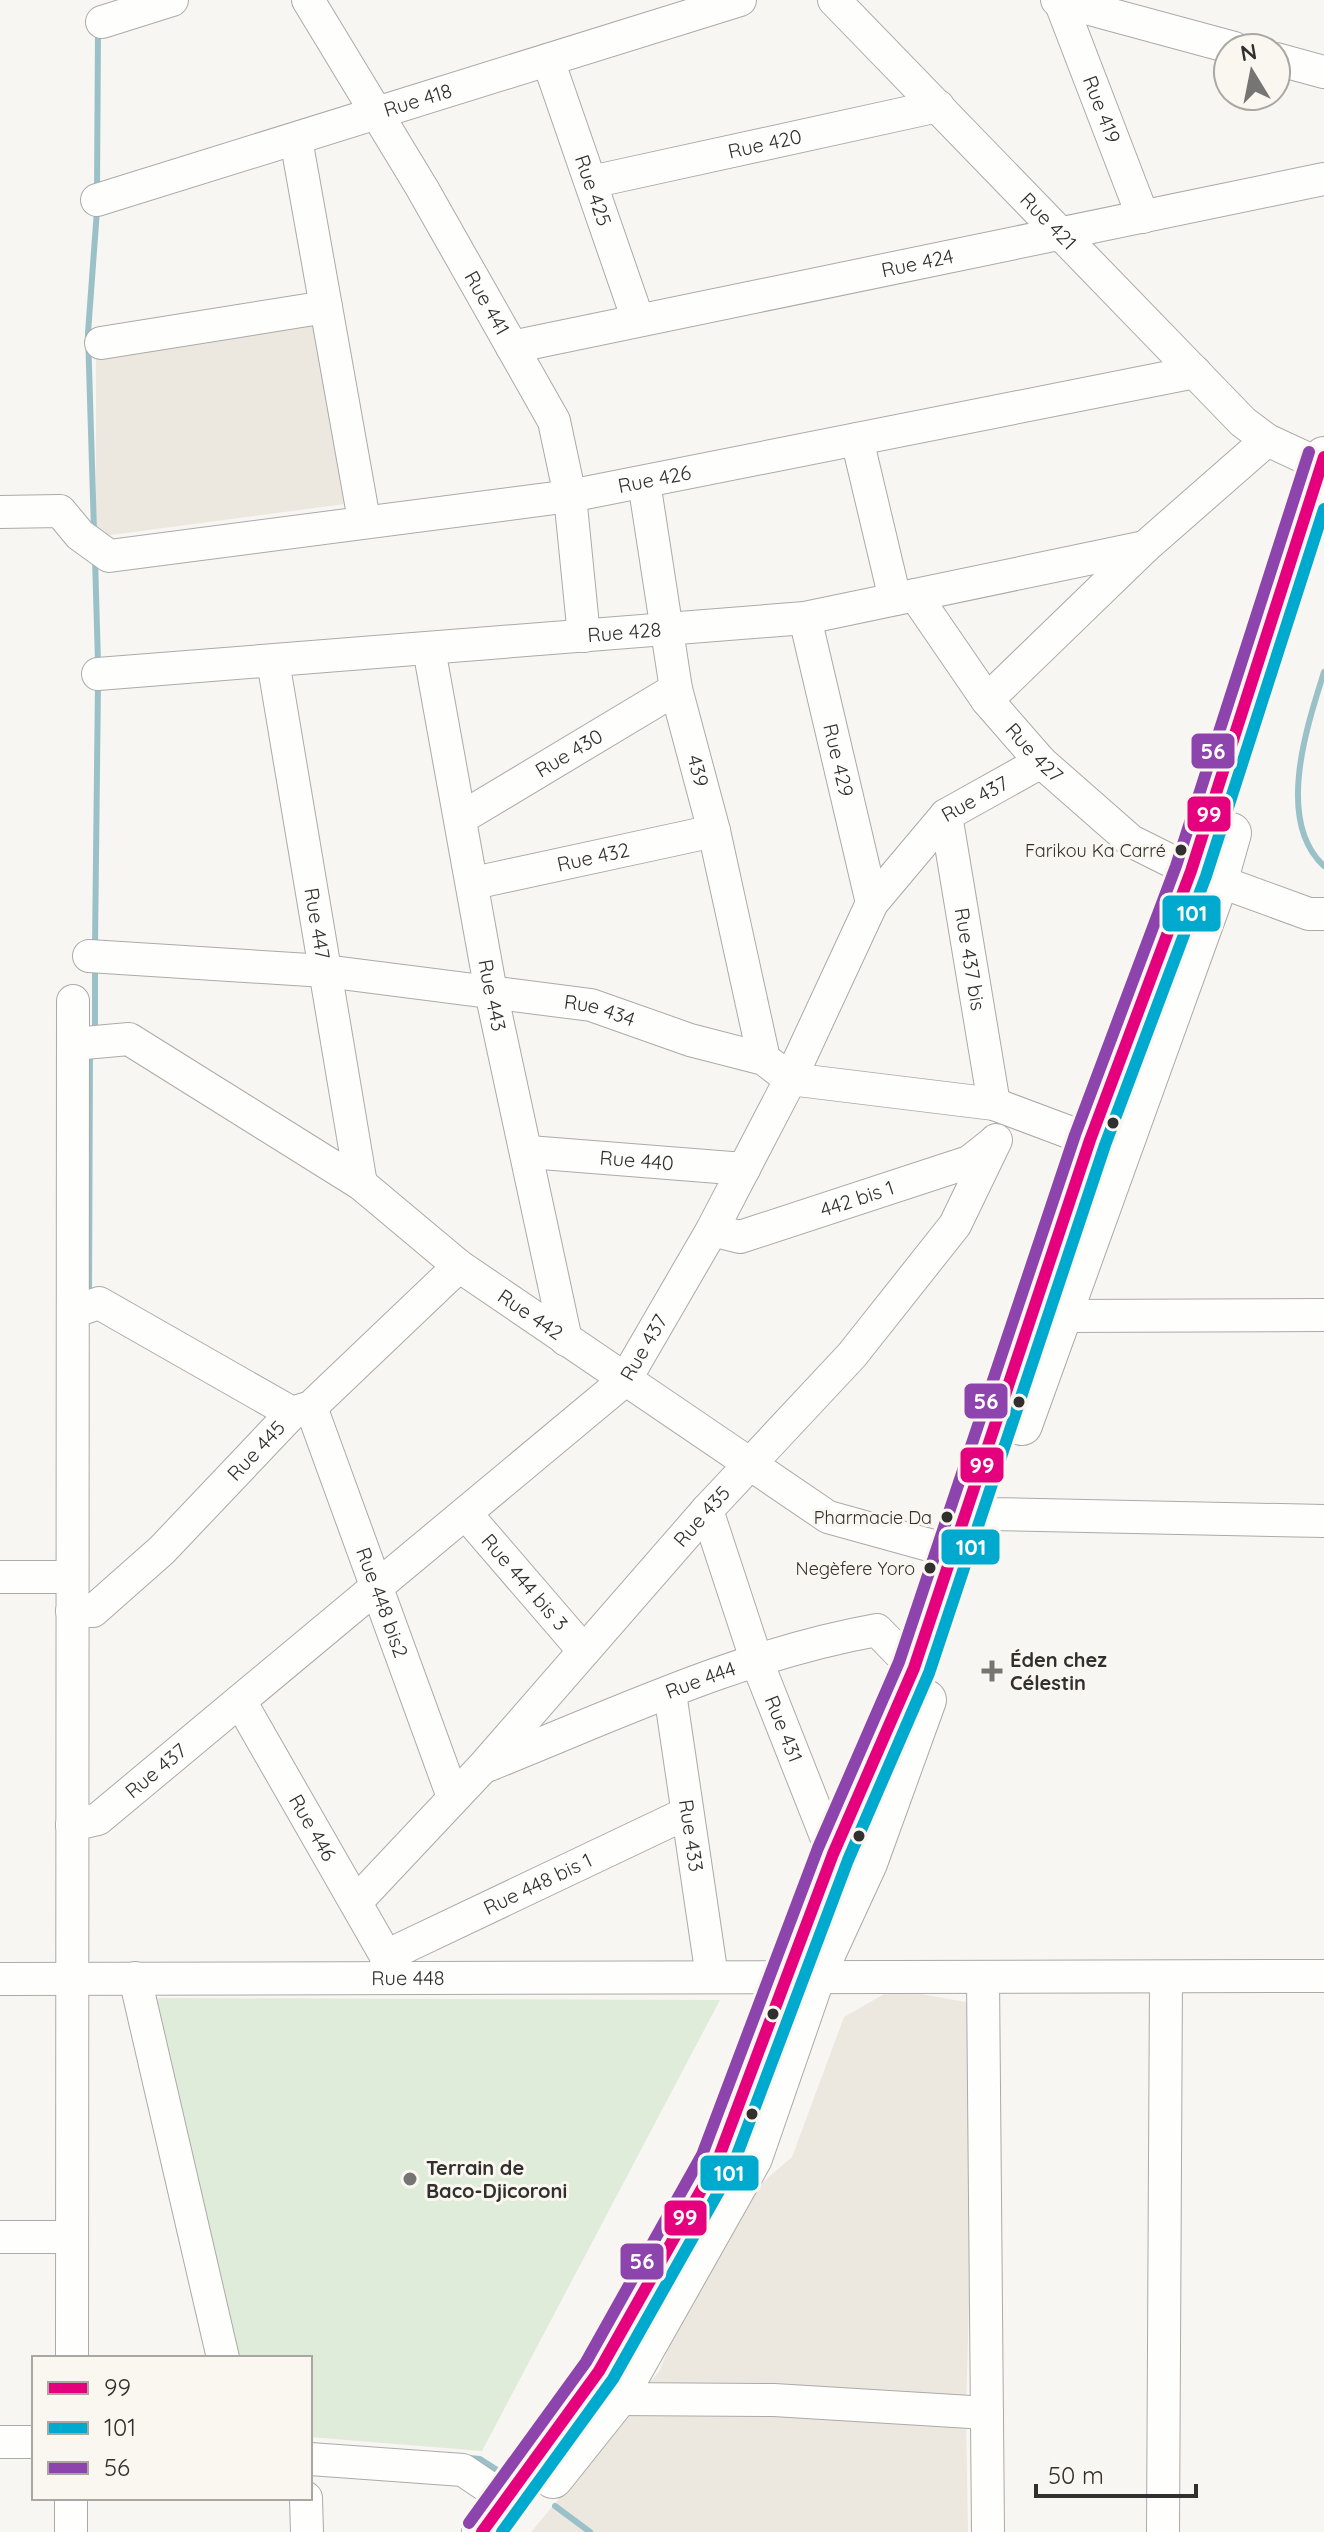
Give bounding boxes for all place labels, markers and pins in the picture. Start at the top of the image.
place label: Farikou Ka Carré [1025,839,1166,862]
marker: Farikou Ka Carré [1173,842,1189,858]
unlabelled marker [1105,1115,1121,1131]
unlabelled marker [1011,1394,1027,1410]
place label: Pharmacie Da [814,1506,932,1529]
marker: Pharmacie Da [939,1509,955,1525]
place label: Negèfere Yoro [796,1557,915,1580]
marker: Negèfere Yoro [922,1560,938,1576]
place label: Éden chez Célestin [1010,1647,1107,1695]
marker: Éden chez Célestin [981,1660,1003,1682]
unlabelled marker [851,1828,867,1844]
unlabelled marker [765,2006,781,2022]
unlabelled marker [744,2106,760,2122]
place label: Terrain de Baco-Djicoroni [426,2155,567,2203]
marker: Terrain de Baco-Djicoroni [401,2170,419,2188]

